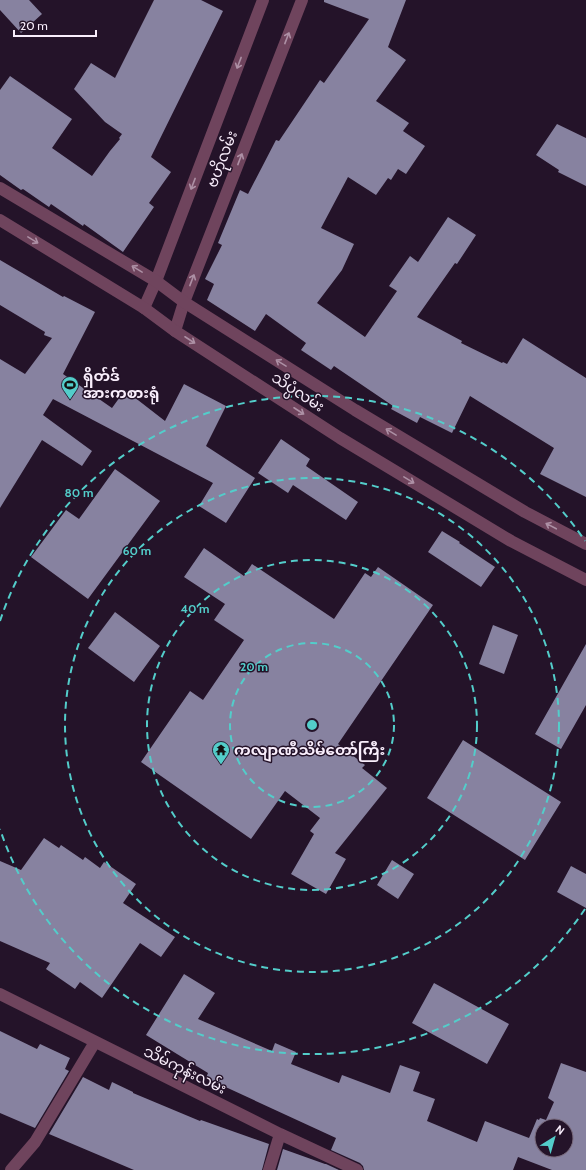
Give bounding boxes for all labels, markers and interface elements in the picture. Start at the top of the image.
scale bar [14,12,96,38]
text: 20 m [20,18,48,33]
one-way arrow [284,33,292,45]
one-way arrow [234,56,242,68]
street label: ဗဟိုလမ်း [202,128,244,191]
one-way arrow [236,154,244,166]
one-way arrow [188,178,196,190]
one-way arrow [27,237,39,245]
one-way arrow [131,265,143,273]
one-way arrow [189,275,196,287]
one-way arrow [184,336,195,344]
one-way arrow [276,359,287,367]
place label: ရှိတ်ဒ် အားကစားရုံ [83,366,160,405]
street label: သိပ္ပံလမ်း [266,367,328,419]
sports icon: ရှိတ်ဒ် အားကစားရုံ [60,375,80,400]
one-way arrow [293,408,305,416]
one-way arrow [385,427,397,435]
one-way arrow [403,476,415,484]
text: 80 m [65,485,93,500]
one-way arrow [546,522,558,529]
text: 60 m [123,543,151,558]
text: 40 m [180,601,210,616]
text: 20 m [240,659,268,674]
centre of rings [305,718,319,732]
temple icon: ကလျာဏီသိမ်တော်ကြီး [211,740,231,765]
place label: ကလျာဏီသိမ်တော်ကြီး [234,740,385,762]
street label: သိမ်ကုန်းလမ်း [139,1041,230,1100]
north arrow [534,1118,574,1158]
text: N [553,1122,567,1138]

